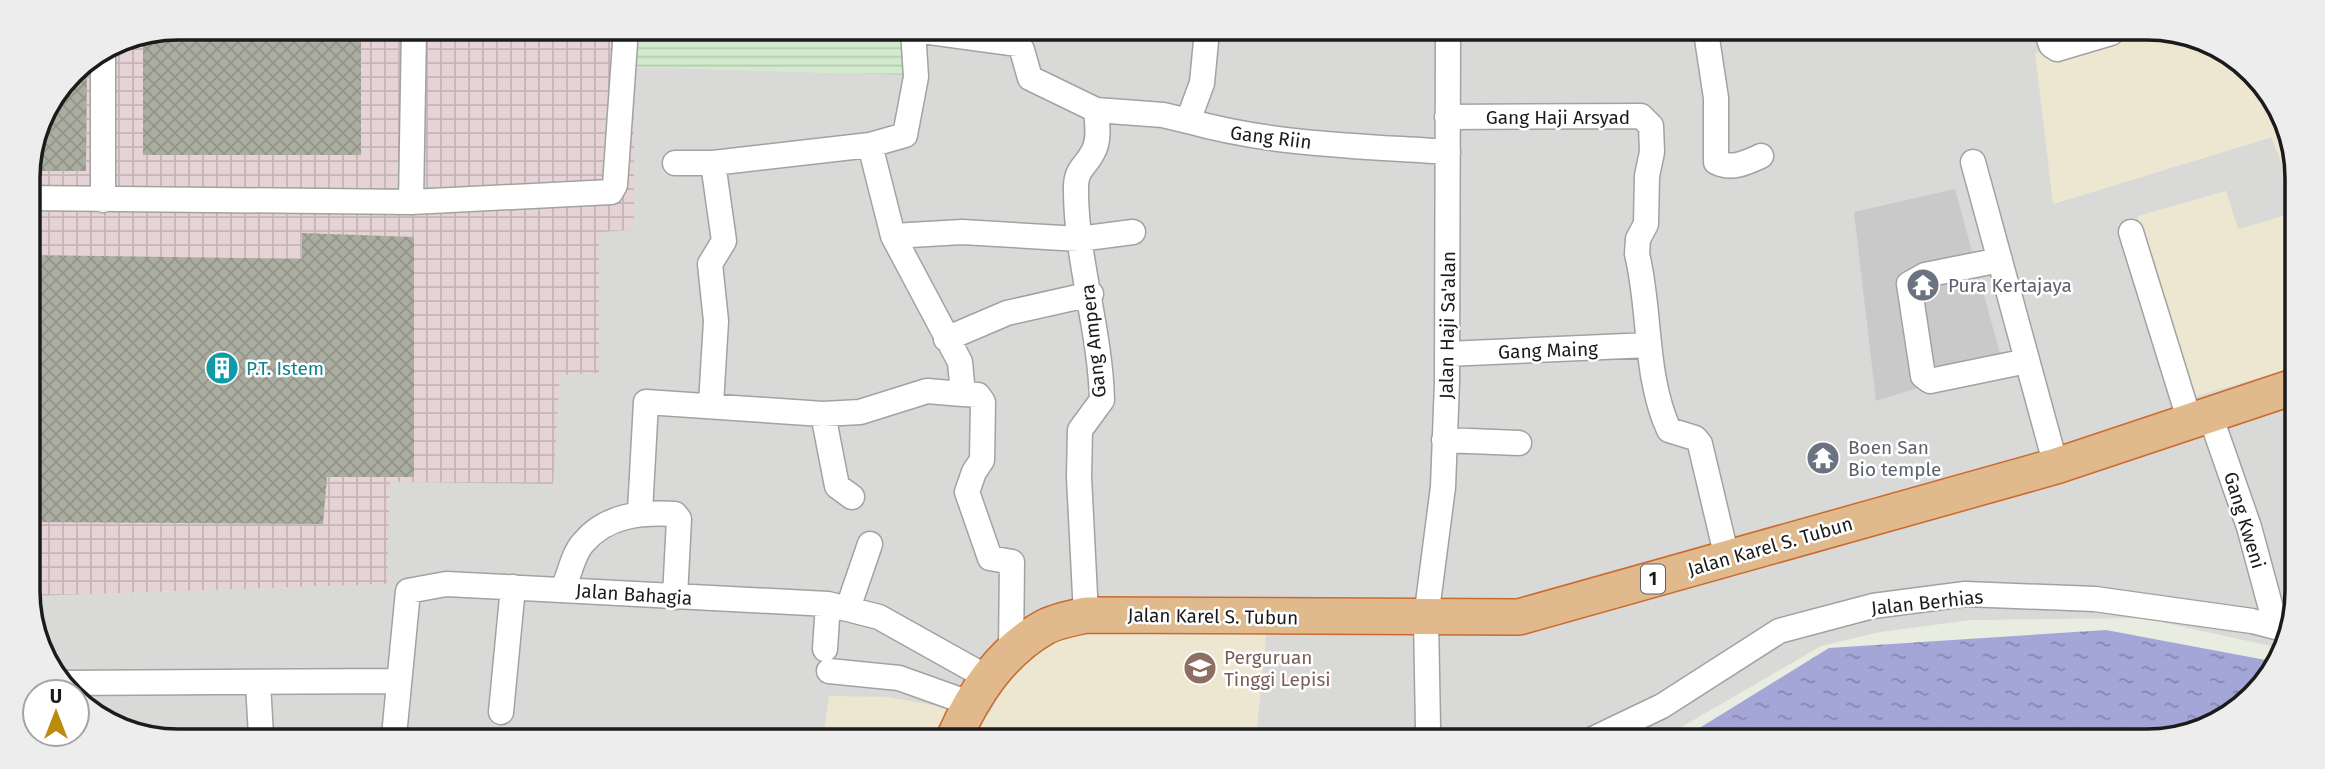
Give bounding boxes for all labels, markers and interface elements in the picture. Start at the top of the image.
street label: Gang Haji Arsyad [1486,106,1630,129]
street label: Gang Riin [1229,121,1313,154]
street label: Jalan Haji Sa'alan [1435,251,1460,399]
temple icon: Pura Kertajaya [1904,266,1942,304]
place label: Pura Kertajaya [1948,274,2072,297]
street label: Gang Ampera [1076,283,1111,399]
street label: Gang Maing [1498,337,1598,364]
building icon: P.T. Istem [203,349,241,387]
place label: P.T. Istem [246,357,324,380]
place label: Boen San Bio temple [1848,436,1941,481]
temple icon: Boen San Bio temple [1804,439,1842,477]
street label: Gang Kweni [2219,469,2270,571]
street label: Jalan Karel S. Tubun [1685,512,1855,581]
road number: 1 [1641,564,1665,594]
street label: Jalan Bahagia [575,579,693,610]
street label: Jalan Berhias [1870,585,1984,620]
street label: Jalan Karel S. Tubun [1128,604,1298,629]
place label: Perguruan Tinggi Lepisi [1224,646,1331,691]
school or university icon: Perguruan Tinggi Lepisi [1181,649,1219,687]
north arrow [21,678,91,748]
text: U [50,685,62,708]

